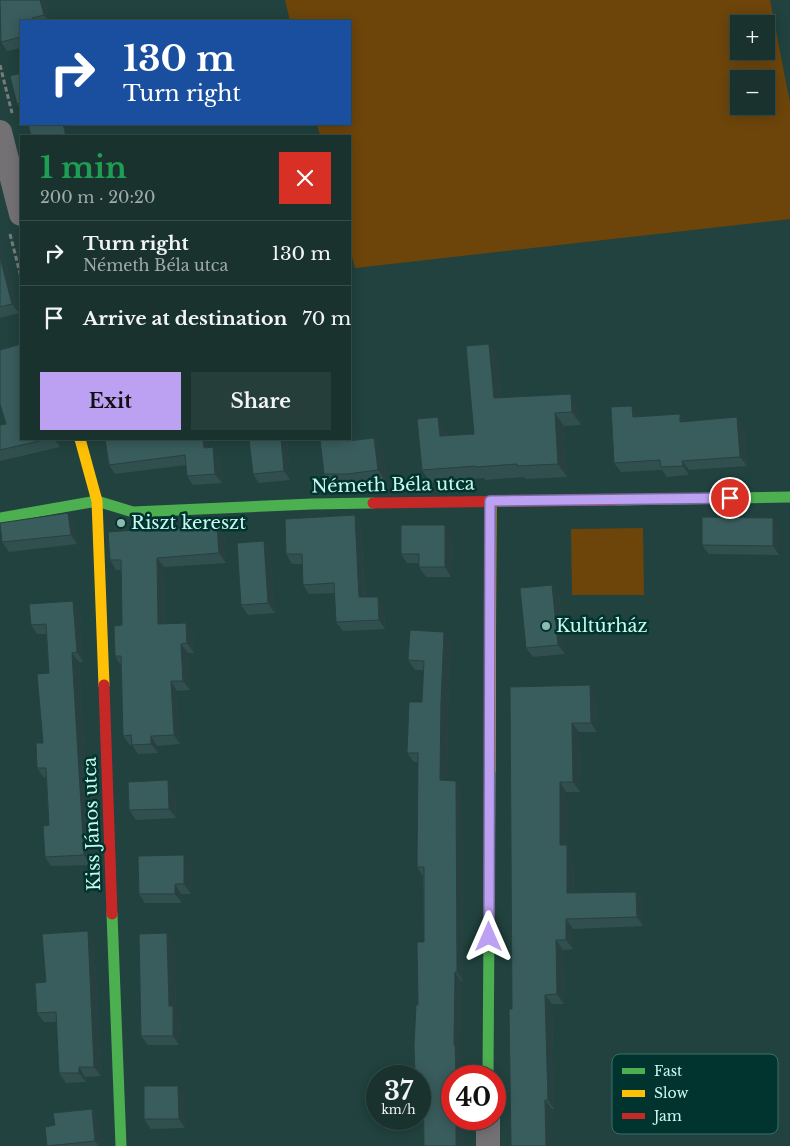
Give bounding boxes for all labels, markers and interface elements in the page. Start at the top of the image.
map controls [730,15,775,115]
button: + [730,15,775,60]
text: 130 m [123,37,235,80]
icon: right [40,40,105,105]
button: − [730,70,775,115]
text: Turn right [123,80,241,107]
text: 1 min [40,149,127,186]
button: close [279,152,331,204]
text: 200 m · 20:20 [40,187,155,207]
text: Turn right [83,232,189,255]
icon: right [40,239,68,267]
text: 130 m [271,242,331,265]
text: Németh Béla utca [83,255,228,275]
icon: arrive [40,304,68,332]
text: Arrive at destination [83,307,287,330]
text: 70 m [302,307,351,330]
button: Exit [40,372,181,430]
button: Share [191,372,331,430]
street label: Németh Béla utca [311,473,475,497]
pin [709,477,751,519]
icon: arrive [716,484,744,512]
place label: Riszt kereszt [131,512,246,534]
marker: Riszt kereszt [115,517,127,529]
place label: Kultúrház [556,615,648,637]
marker: Kultúrház [540,620,552,632]
street label: Kiss János utca [79,757,105,891]
position arrow [462,910,514,962]
legend [612,1054,778,1134]
text: Fast [654,1062,683,1080]
speed limit sign: 40 [441,1065,506,1130]
text: 37 [384,1076,413,1107]
text: Slow [654,1084,688,1102]
text: km/h [381,1102,416,1117]
text: Jam [652,1107,682,1125]

